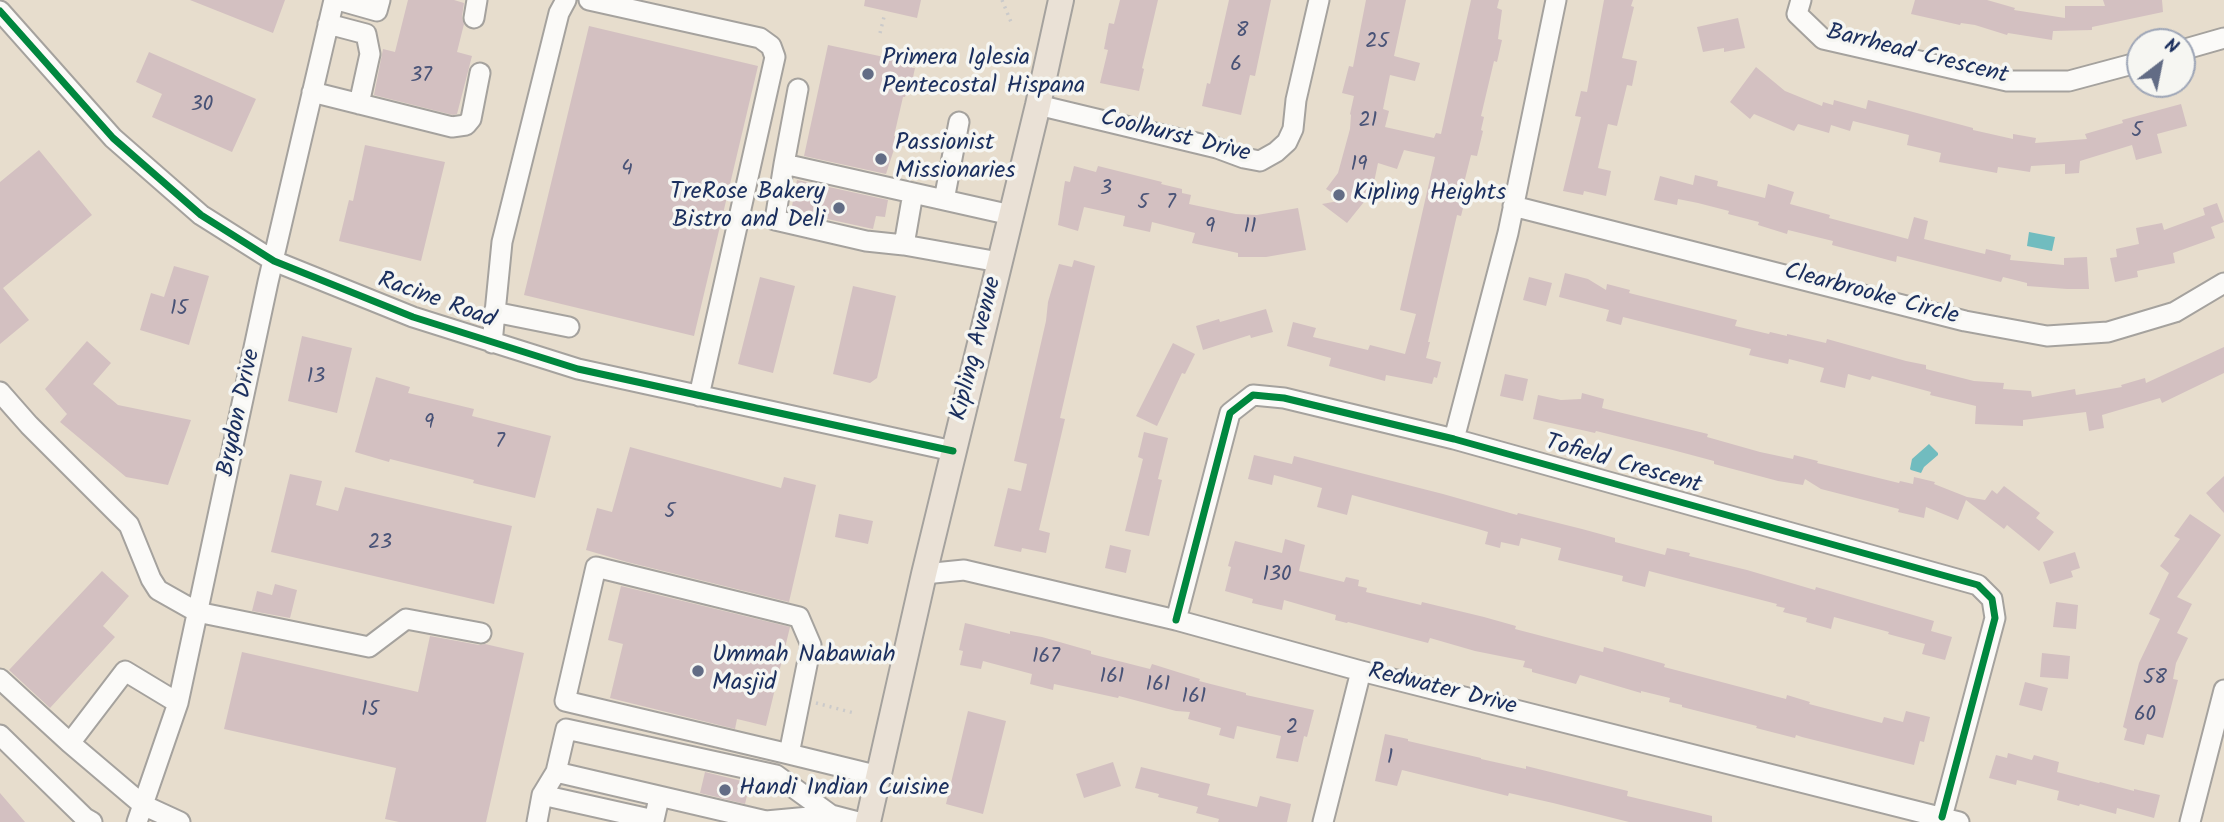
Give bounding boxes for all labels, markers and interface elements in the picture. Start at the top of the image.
house number: 8 [1236,19,1248,45]
street label: Barrhead Crescent [1823,20,2011,92]
north arrow [2126,28,2196,98]
house number: 25 [1365,30,1389,56]
text: N [2158,31,2184,63]
place label: Primera Iglesia Pentecostal Hispana [882,46,1085,102]
house number: 6 [1230,53,1242,79]
house number: 37 [410,64,432,90]
marker: Primera Iglesia Pentecostal Hispana [860,66,876,82]
house number: 30 [191,93,213,119]
street label: Coolhurst Drive [1097,105,1253,171]
house number: 21 [1359,109,1377,135]
house number: 5 [2131,119,2143,145]
place label: Passionist Missionaries [895,131,1015,187]
marker: Passionist Missionaries [873,151,889,167]
house number: 19 [1351,153,1367,179]
house number: 4 [621,157,633,183]
house number: 3 [1100,177,1112,203]
place label: TreRose Bakery Bistro and Deli [670,180,825,236]
place label: Kipling Heights [1353,181,1506,209]
marker: Kipling Heights [1331,187,1347,203]
house number: 5 [1137,191,1149,217]
house number: 7 [1166,191,1176,217]
marker: TreRose Bakery Bistro and Deli [831,200,847,216]
house number: 9 [1205,215,1215,241]
house number: 11 [1243,215,1257,241]
street label: Clearbrooke Circle [1781,259,1961,333]
street label: Racine Road [373,267,499,337]
street label: Kipling Avenue [946,274,1010,424]
house number: 15 [170,297,188,323]
street label: Brydon Drive [213,347,269,479]
house number: 13 [307,365,325,391]
house number: 9 [424,411,434,437]
house number: 7 [495,430,505,456]
street label: Tofield Crescent [1541,430,1705,502]
house number: 5 [664,500,676,526]
house number: 23 [368,531,392,557]
house number: 130 [1262,563,1292,589]
place label: Ummah Nabawiah Masjid [712,643,896,699]
house number: 167 [1032,645,1060,671]
street label: Redwater Drive [1365,659,1519,723]
marker: Ummah Nabawiah Masjid [690,663,706,679]
house number: 161 [1100,665,1124,691]
house number: 58 [2143,666,2167,692]
house number: 161 [1146,673,1170,699]
house number: 161 [1182,685,1206,711]
house number: 15 [361,698,379,724]
house number: 60 [2134,703,2156,729]
house number: 2 [1286,716,1298,742]
house number: 1 [1387,746,1393,772]
place label: Handi Indian Cuisine [739,776,949,804]
marker: Handi Indian Cuisine [717,782,733,798]

